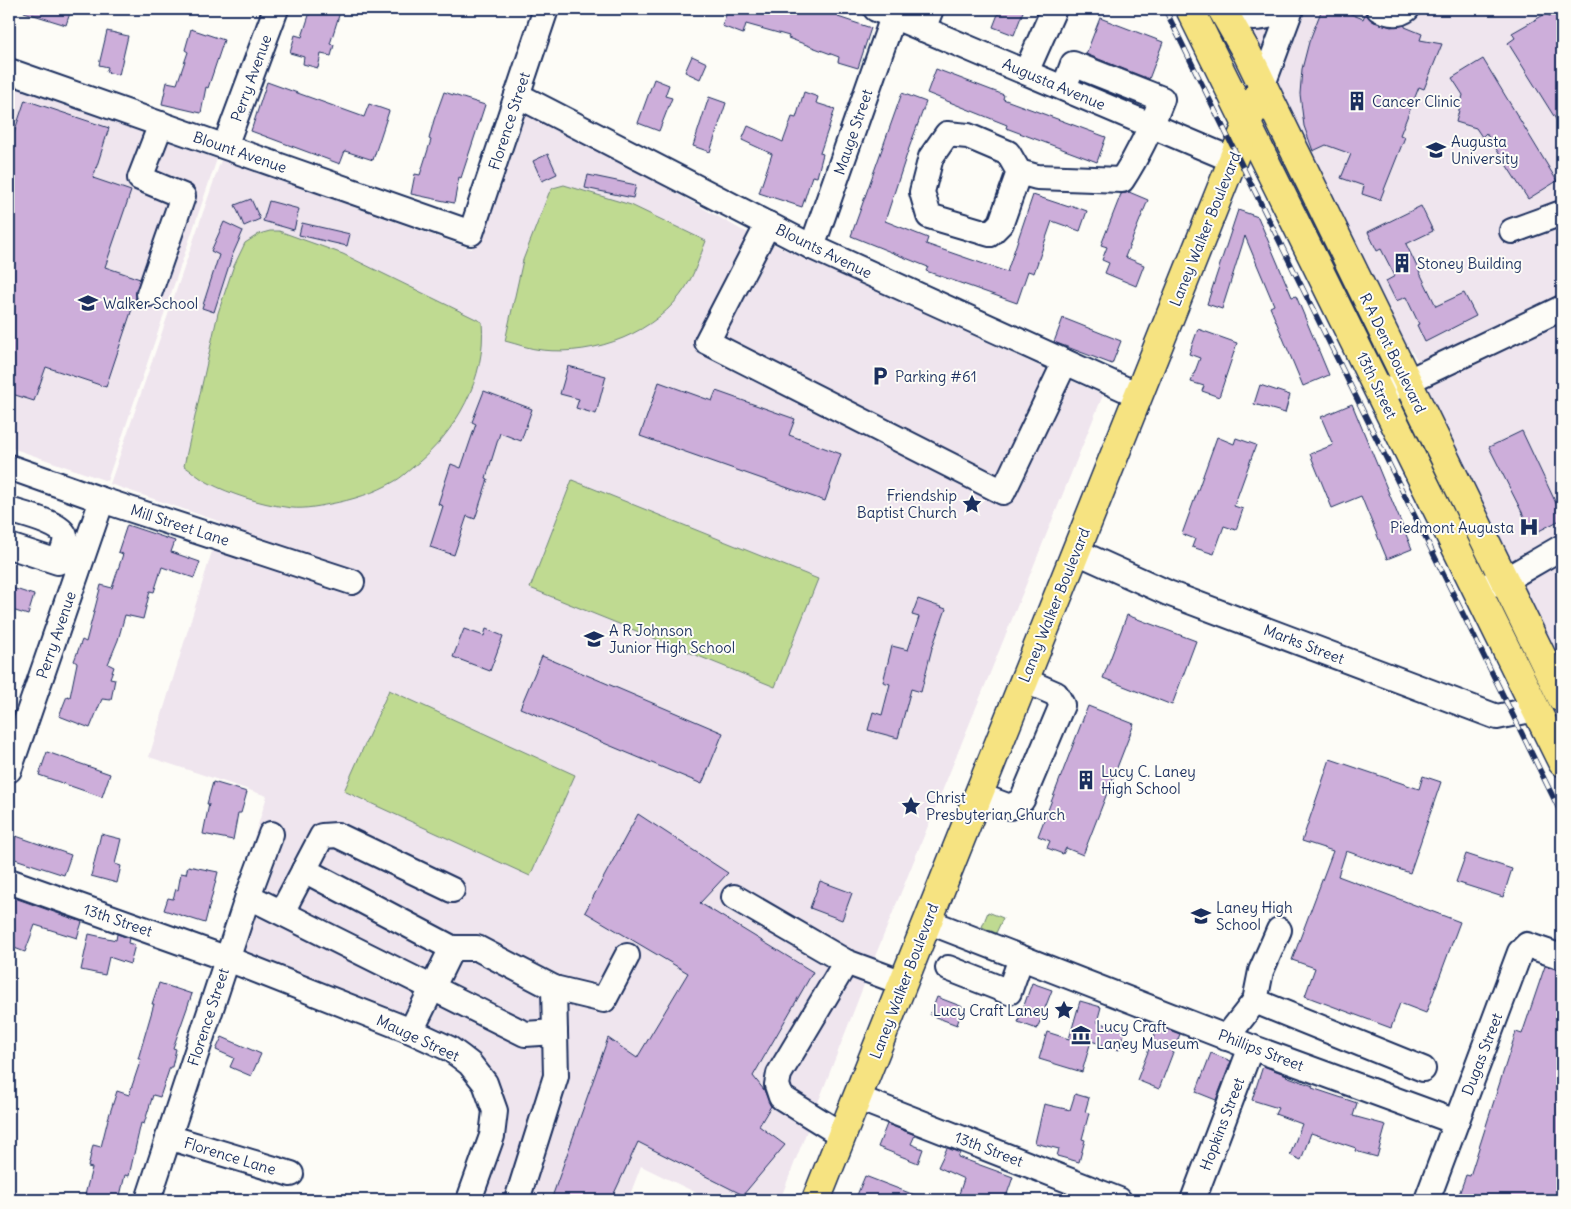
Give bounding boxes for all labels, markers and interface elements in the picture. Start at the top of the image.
street label: Perry Avenue [226,32,276,124]
street label: Augusta Avenue [1000,54,1108,114]
street label: Florence Street [484,70,534,172]
street label: Mauge Street [829,87,877,177]
building icon: Cancer Clinic [1346,90,1368,112]
place label: Cancer Clinic [1372,92,1461,111]
street label: Blount Avenue [191,127,289,177]
place label: Augusta University [1451,132,1518,168]
school or university icon: Augusta University [1425,139,1447,161]
street label: Laney Walker Boulevard [1165,149,1245,309]
street label: Blounts Avenue [773,220,875,282]
building icon: Stoney Building [1391,252,1413,274]
place label: Stoney Building [1417,254,1522,273]
street label: R A Dent Boulevard [1356,290,1430,416]
school or university icon: Walker School [77,292,99,314]
place label: Walker School [103,294,198,313]
street label: 13th Street [1353,349,1401,421]
parking icon: Parking #61 [869,365,891,387]
place label: Parking #61 [895,367,977,386]
place label: Friendship Baptist Church [857,486,957,522]
place icon: Friendship Baptist Church [961,493,983,515]
street label: Mill Street Lane [128,500,232,550]
hospital icon: Piedmont Augusta [1518,516,1540,538]
place label: Piedmont Augusta [1390,518,1514,537]
street label: Laney Walker Boulevard [1014,525,1094,685]
street label: Perry Avenue [32,589,80,681]
street label: Marks Street [1261,620,1347,668]
place label: A R Johnson Junior High School [609,621,735,657]
school or university icon: A R Johnson Junior High School [583,628,605,650]
place label: Lucy C. Laney High School [1101,762,1196,798]
building icon: Lucy C. Laney High School [1075,769,1097,791]
place label: Christ Presbyterian Church [926,788,1066,824]
place icon: Christ Presbyterian Church [900,795,922,817]
place label: Laney High School [1216,898,1293,934]
street label: 13th Street [81,899,155,941]
street label: Laney Walker Boulevard [866,900,942,1061]
school or university icon: Laney High School [1190,905,1212,927]
street label: Florence Street [183,966,233,1068]
place icon: Lucy Craft Laney [1053,999,1075,1021]
place label: Lucy Craft Laney [933,1001,1049,1020]
street label: Dugas Street [1458,1010,1506,1098]
street label: Mauge Street [374,1011,462,1065]
place label: Lucy Craft Laney Museum [1096,1017,1199,1053]
museum icon: Lucy Craft Laney Museum [1070,1024,1092,1046]
street label: Phillips Street [1216,1025,1306,1075]
street label: Hopkins Street [1196,1075,1248,1173]
street label: 13th Street [952,1127,1026,1171]
street label: Florence Lane [182,1133,278,1179]

